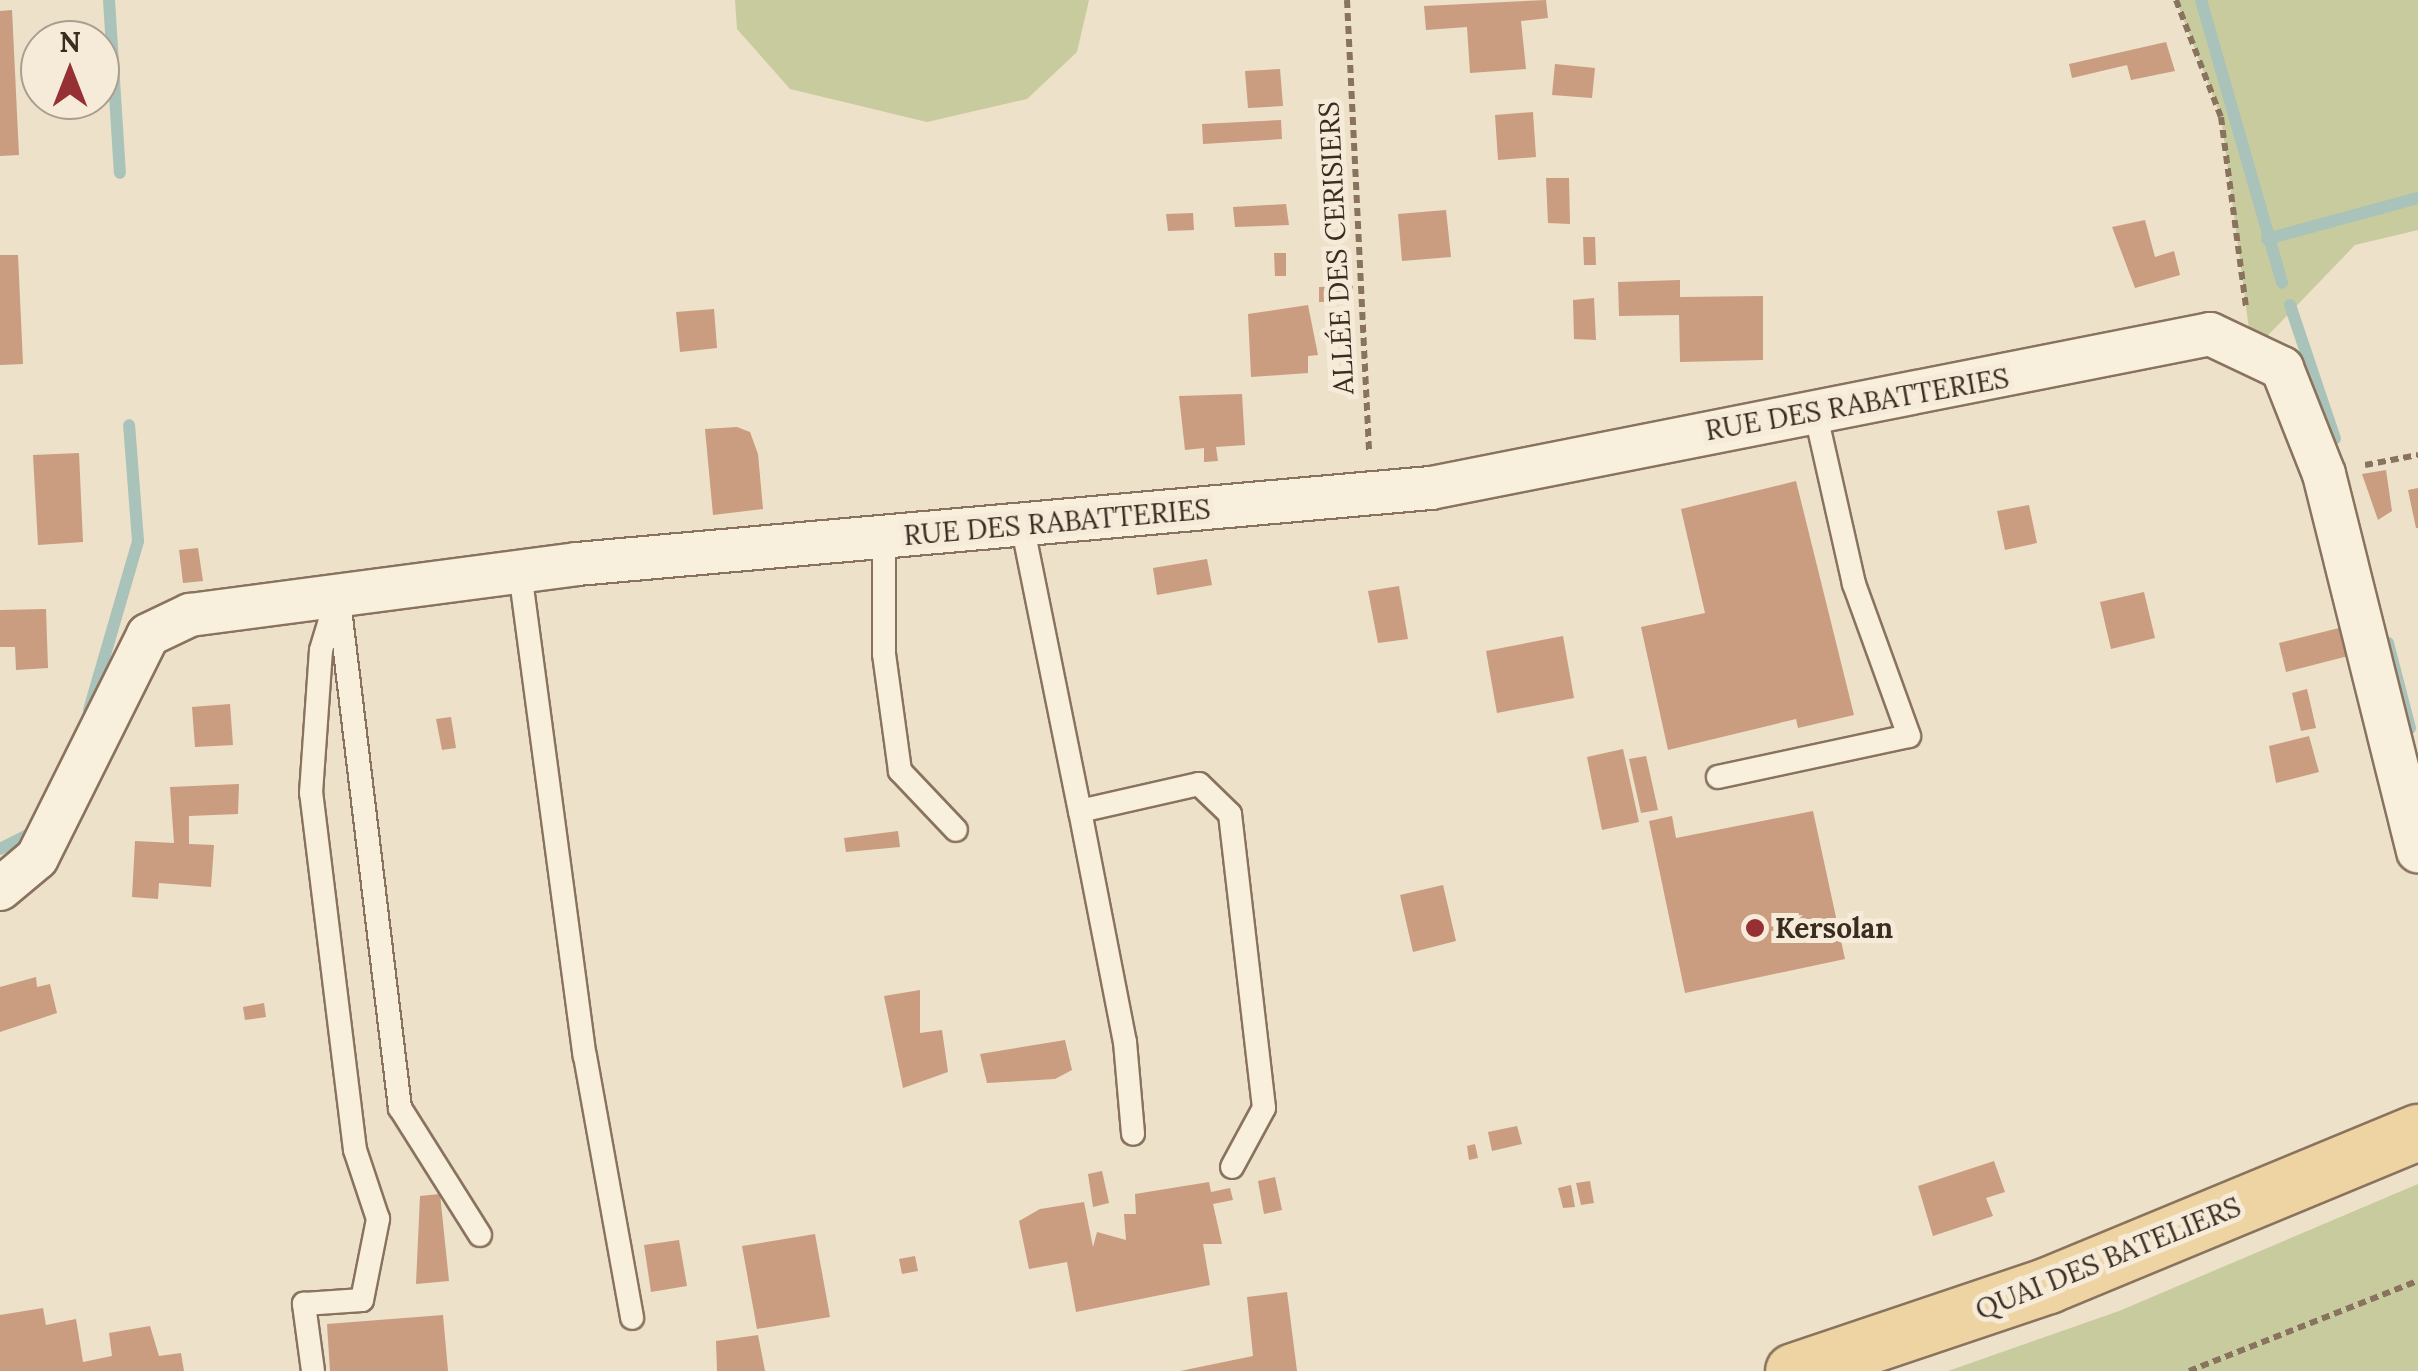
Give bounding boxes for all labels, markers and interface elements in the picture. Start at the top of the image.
north arrow [20,20,120,120]
text: N [59,24,81,60]
street label: ALLÉE DES CERISIERS [1312,101,1360,395]
street label: RUE DES RABATTERIES [1702,361,2012,447]
street label: RUE DES RABATTERIES [902,492,1212,552]
place label: Kersolan [1775,911,1893,945]
marker: Kersolan [1744,917,1766,939]
street label: QUAI DES BATELIERS [1970,1189,2246,1327]

